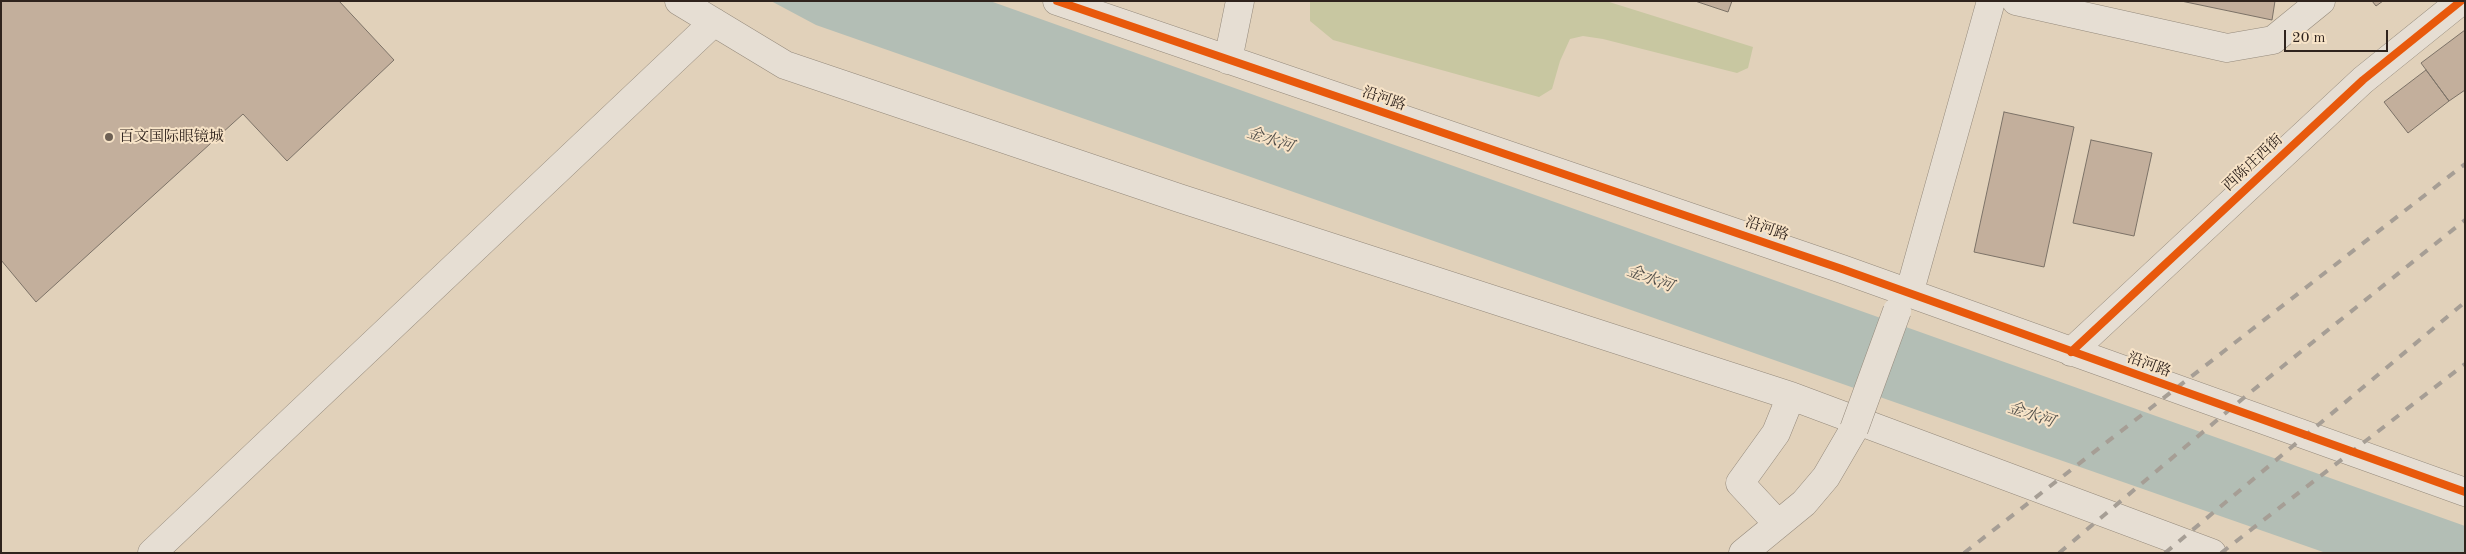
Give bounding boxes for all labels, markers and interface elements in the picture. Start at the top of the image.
scale bar [2286,20,2390,52]
text: 20 m [2292,31,2326,46]
street label: 沿河路 [1360,83,1408,115]
water label: 金水河 [1244,123,1296,157]
place label: 百文国际眼镜城 [119,128,224,146]
marker: 百文国际眼镜城 [103,131,115,143]
street label: 西陈庄西街 [2219,131,2287,195]
street label: 沿河路 [1743,213,1791,245]
water label: 金水河 [1624,261,1676,297]
street label: 沿河路 [2125,349,2173,381]
water label: 金水河 [2005,398,2057,432]

